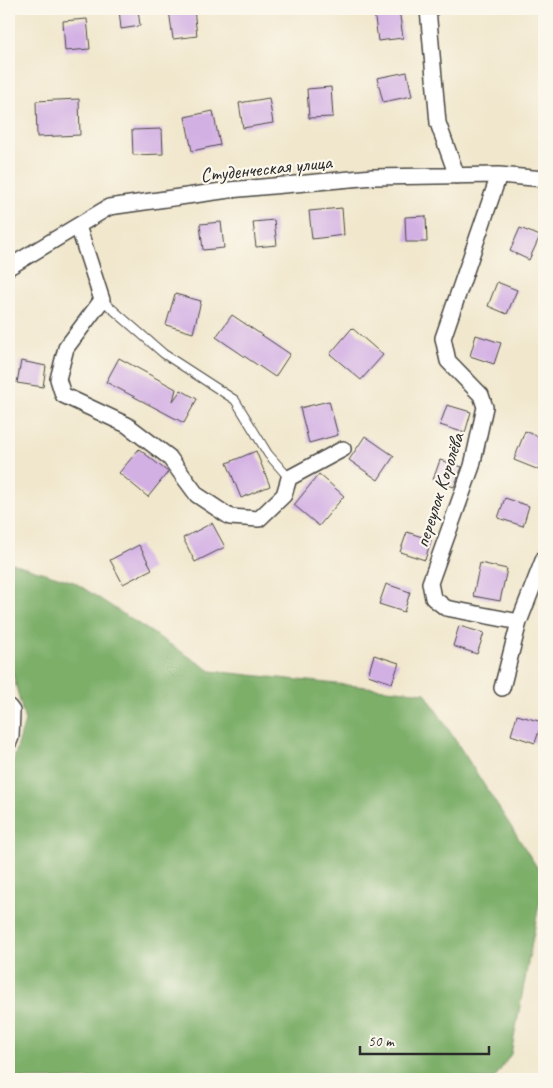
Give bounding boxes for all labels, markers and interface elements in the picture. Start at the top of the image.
street label: Студенческая улица [199,149,335,188]
street label: переулок Королёва [409,428,470,551]
scale bar [360,1023,489,1055]
text: 50 m [368,1032,395,1051]

